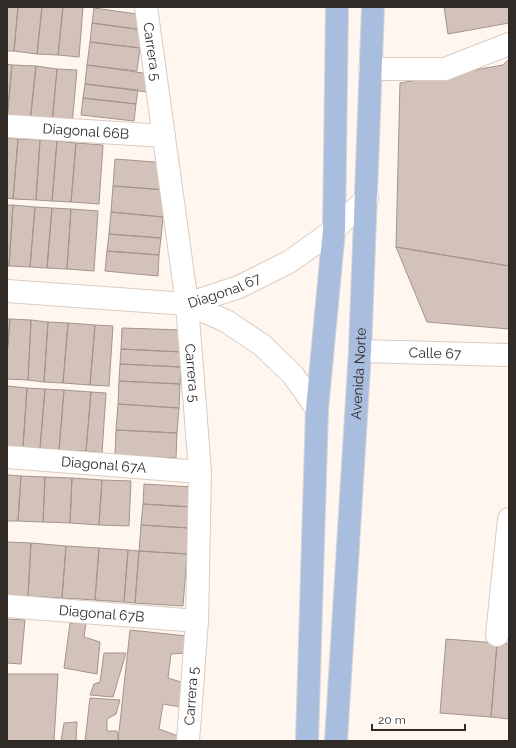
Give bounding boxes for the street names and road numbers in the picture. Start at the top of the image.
street label: Carrera 5 [140,21,164,82]
street label: Diagonal 66B [42,120,130,142]
street label: Diagonal 67 [186,269,264,311]
street label: Avenida Norte [348,327,369,420]
street label: Carrera 5 [182,343,203,403]
street label: Calle 67 [408,344,462,362]
street label: Diagonal 67A [61,453,147,476]
street label: Diagonal 67B [58,602,145,625]
street label: Carrera 5 [181,666,201,726]

